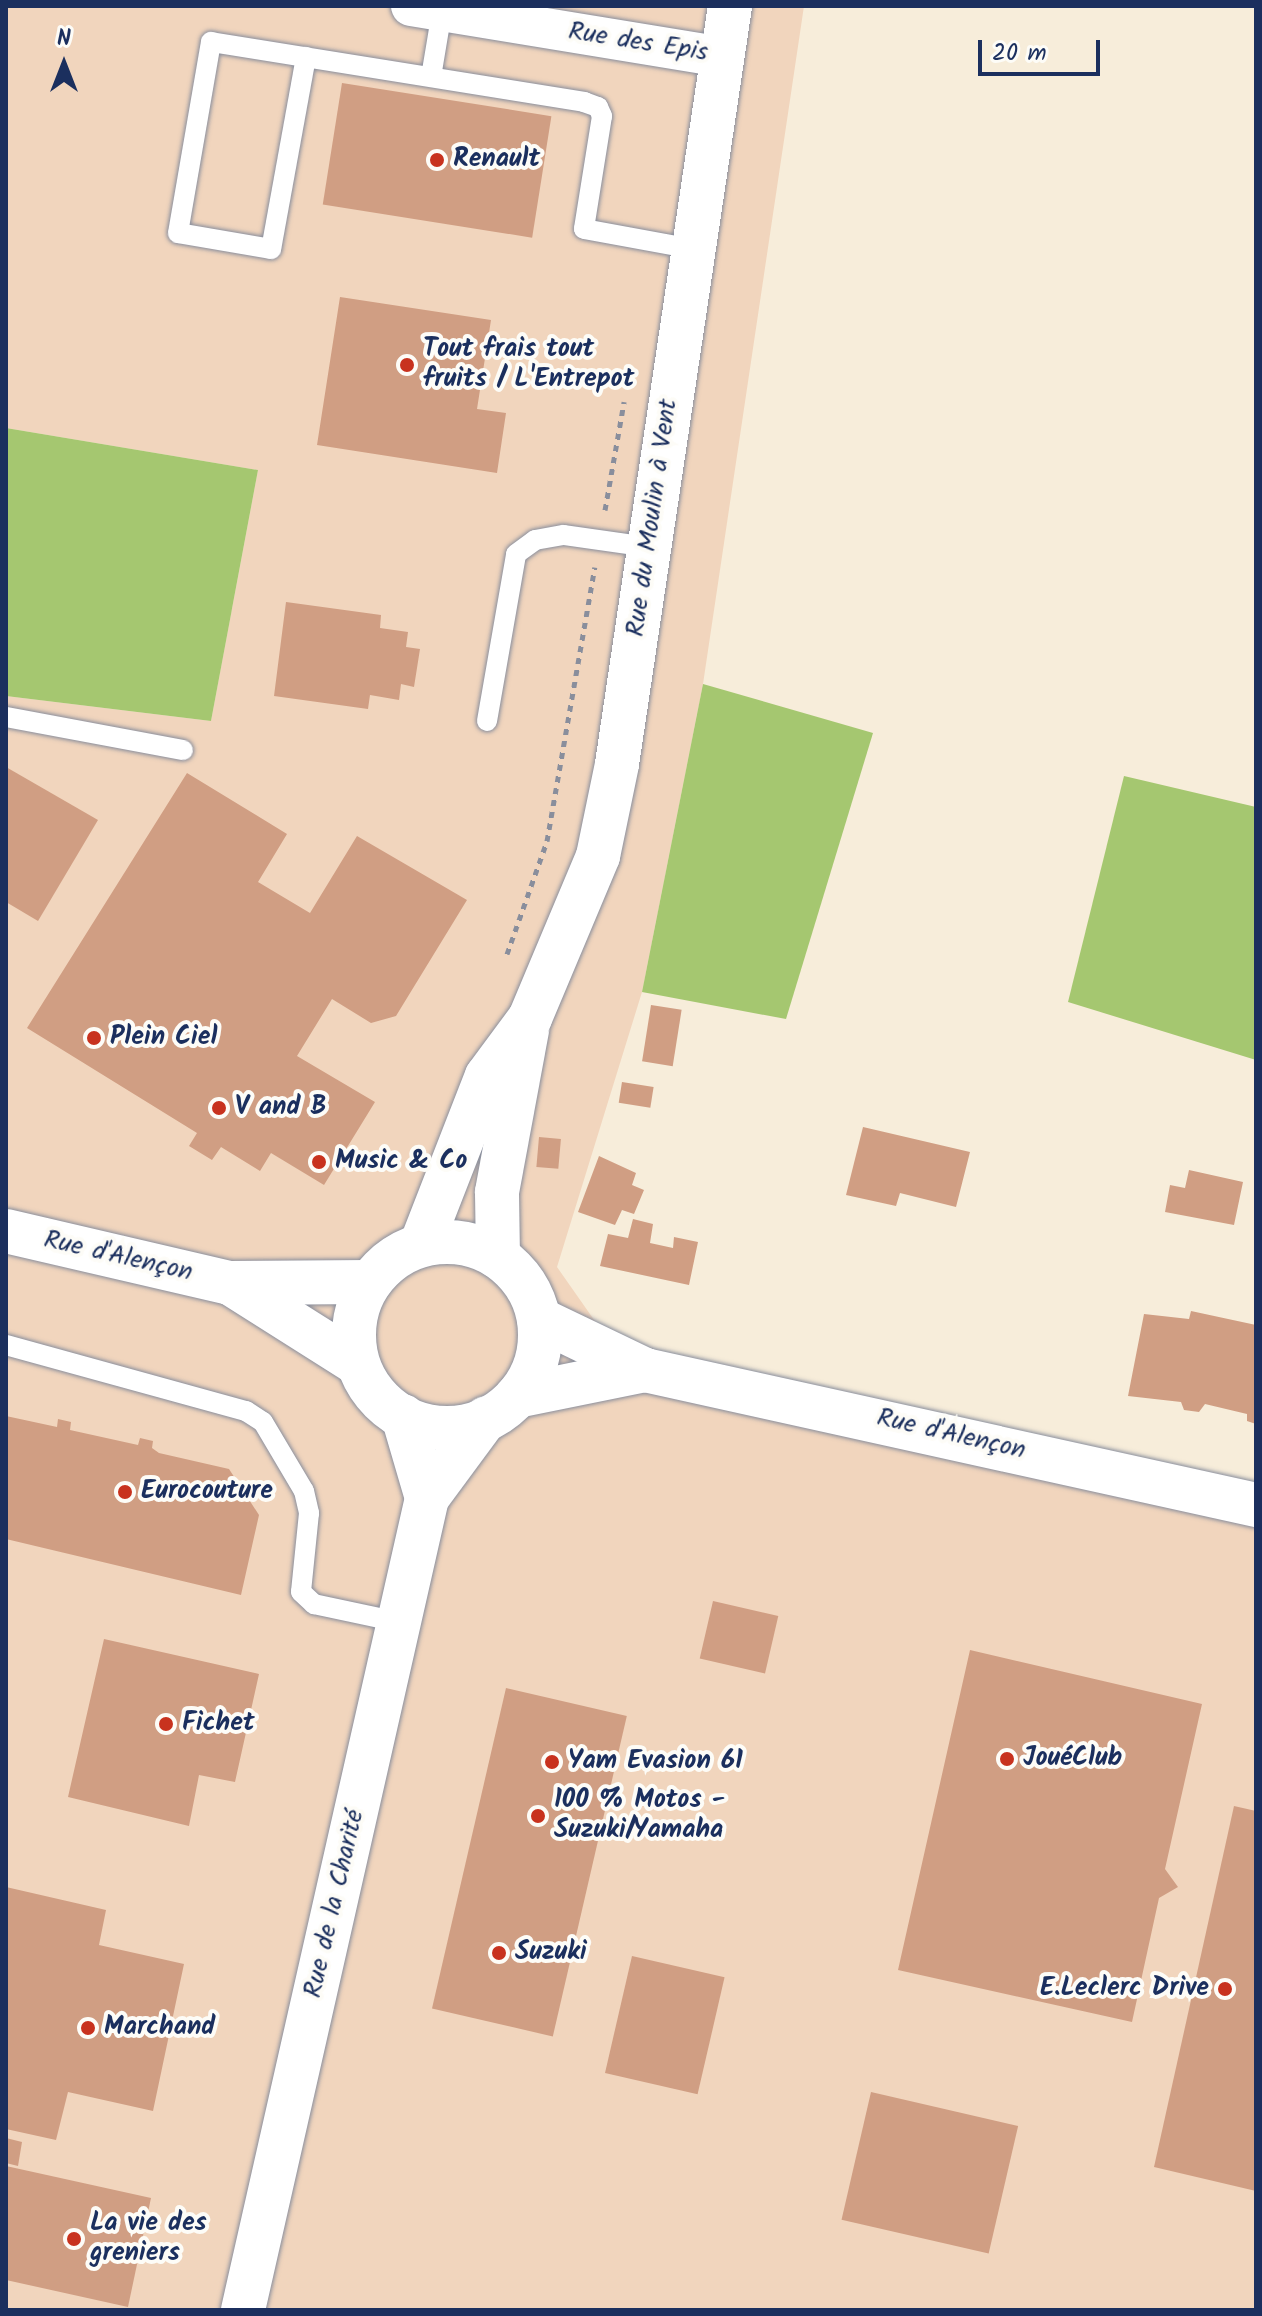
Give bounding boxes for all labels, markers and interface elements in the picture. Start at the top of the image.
street label: Rue des Epis [566,17,710,69]
text: N [57,22,71,57]
north arrow [24,24,104,104]
scale bar [982,24,1104,74]
text: 20 m [992,34,1047,73]
place label: Renault [453,144,540,176]
marker: Renault [428,151,446,169]
place label: Tout frais tout fruits / L'Entrepot [423,334,634,396]
marker: Tout frais tout fruits / L'Entrepot [398,356,416,374]
street label: Rue du Moulin à Vent [621,397,685,639]
place label: Plein Ciel [110,1022,217,1054]
marker: Plein Ciel [85,1029,103,1047]
place label: V and B [235,1092,327,1124]
marker: V and B [210,1099,228,1117]
place label: Music & Co [335,1146,467,1178]
marker: Music & Co [310,1153,328,1171]
street label: Rue d'Alençon [41,1225,195,1289]
street label: Rue d'Alençon [874,1403,1028,1467]
place label: Eurocouture [141,1476,273,1508]
marker: Eurocouture [116,1483,134,1501]
place label: Fichet [182,1708,255,1740]
marker: Fichet [157,1715,175,1733]
place label: JouéClub [1023,1743,1122,1775]
place label: Yam Evasion 61 [568,1746,743,1778]
marker: JouéClub [998,1750,1016,1768]
marker: Yam Evasion 61 [543,1753,561,1771]
place label: 100 % Motos - Suzuki/Yamaha [554,1785,725,1846]
street label: Rue de la Charité [298,1807,372,2001]
marker: 100 % Motos - Suzuki/Yamaha [529,1807,547,1825]
place label: Suzuki [515,1937,587,1969]
marker: Suzuki [490,1944,508,1962]
place label: E.Leclerc Drive [1040,1973,1209,2005]
marker: E.Leclerc Drive [1216,1980,1234,1998]
place label: Marchand [104,2012,215,2044]
marker: Marchand [79,2019,97,2037]
place label: La vie des greniers [90,2208,207,2270]
marker: La vie des greniers [65,2230,83,2248]

